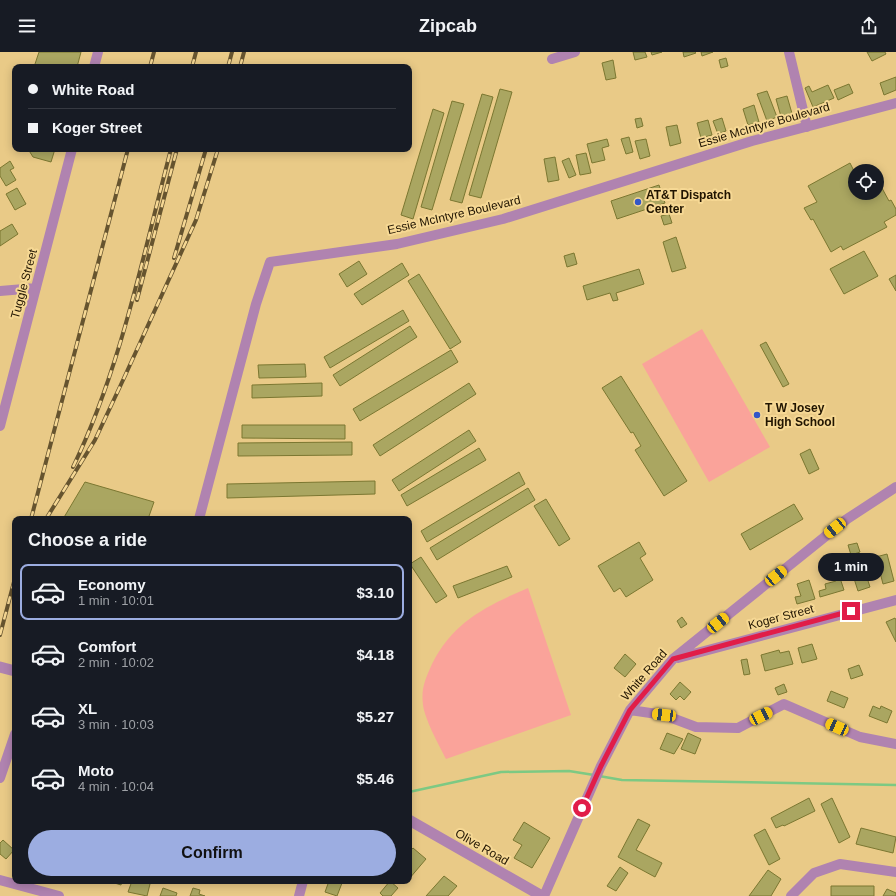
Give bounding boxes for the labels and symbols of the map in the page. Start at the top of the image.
street label: Essie McIntyre Boulevard [697,100,831,150]
place label: AT&T Dispatch Center [646,188,731,216]
street label: Essie McIntyre Boulevard [386,193,522,237]
marker: AT&T Dispatch Center [633,197,643,207]
street label: Tuggle Street [8,247,40,320]
place label: T W Josey High School [765,401,835,429]
marker: T W Josey High School [752,410,762,420]
car [822,516,848,540]
callout: 1 min [818,553,884,581]
car [763,564,789,588]
street label: Koger Street [747,601,816,632]
route end [842,602,860,620]
car [705,611,731,635]
street label: White Road [618,647,670,703]
car [748,705,774,727]
car [651,708,677,722]
car [824,717,850,737]
route start [573,799,591,817]
street label: Olive Road [453,826,511,868]

